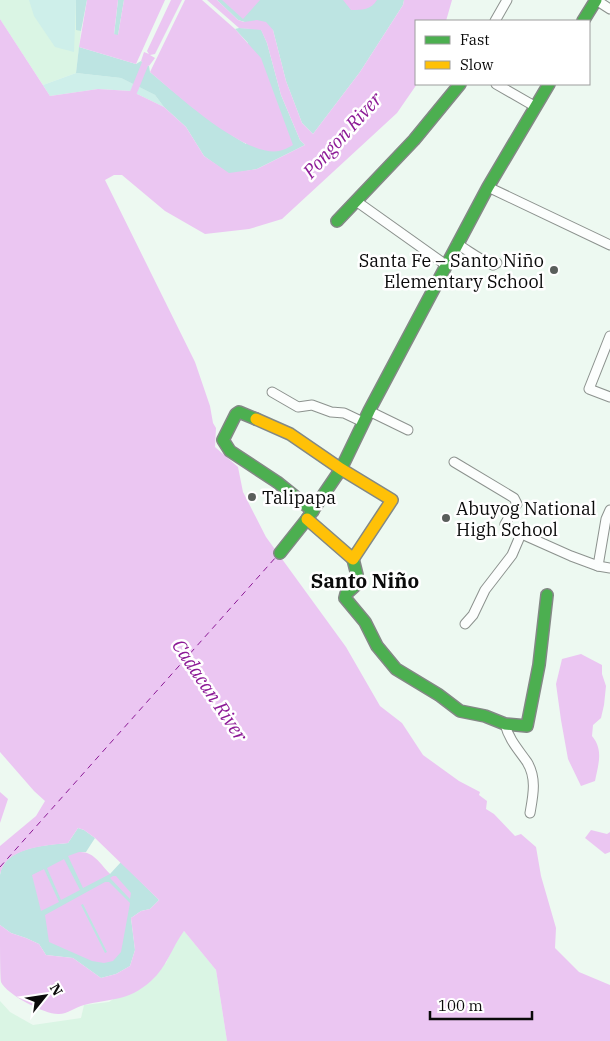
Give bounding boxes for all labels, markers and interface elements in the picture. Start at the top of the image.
legend [415,20,590,85]
text: Fast [460,30,490,49]
text: Slow [460,55,494,74]
water label: Pongon River [297,87,387,184]
place label: Santa Fe – Santo Niño Elementary School [359,249,544,293]
marker: Santa Fe – Santo Niño Elementary School [548,264,560,276]
place label: Talipapa [262,486,336,509]
marker: Talipapa [246,491,258,503]
place label: Abuyog National High School [456,497,596,541]
marker: Abuyog National High School [440,512,452,524]
district label: Santo Niño [311,567,419,594]
water label: Cadacan River [167,634,253,746]
north arrow [20,971,70,1021]
text: N [46,980,67,999]
scale bar [430,988,532,1020]
text: 100 m [438,996,483,1015]

